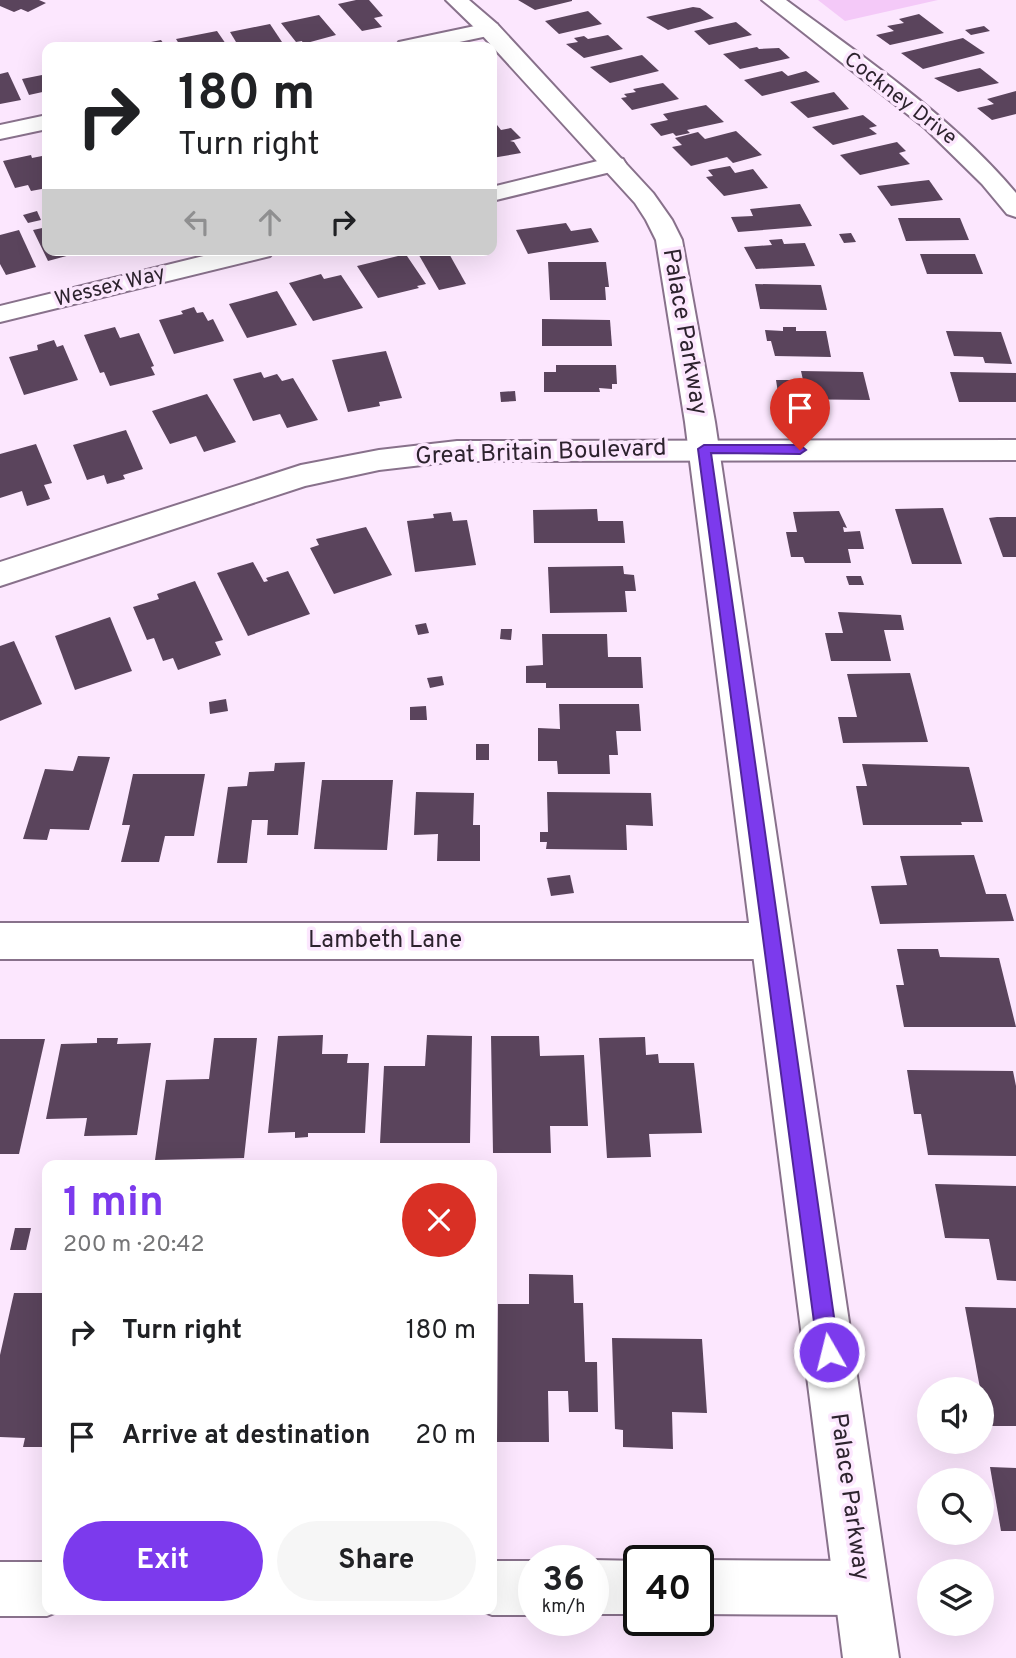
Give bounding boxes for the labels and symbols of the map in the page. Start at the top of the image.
street label: Cockney Drive [838,46,962,152]
street label: Palace Parkway [655,246,713,418]
street label: Wessex Way [52,260,168,314]
pin [770,378,830,450]
street label: Great Britain Boulevard [415,434,667,472]
street label: Lambeth Lane [308,926,462,956]
position arrow [792,1315,866,1389]
street label: Palace Parkway [822,1411,876,1583]
speed limit sign: 40 [623,1545,714,1636]

